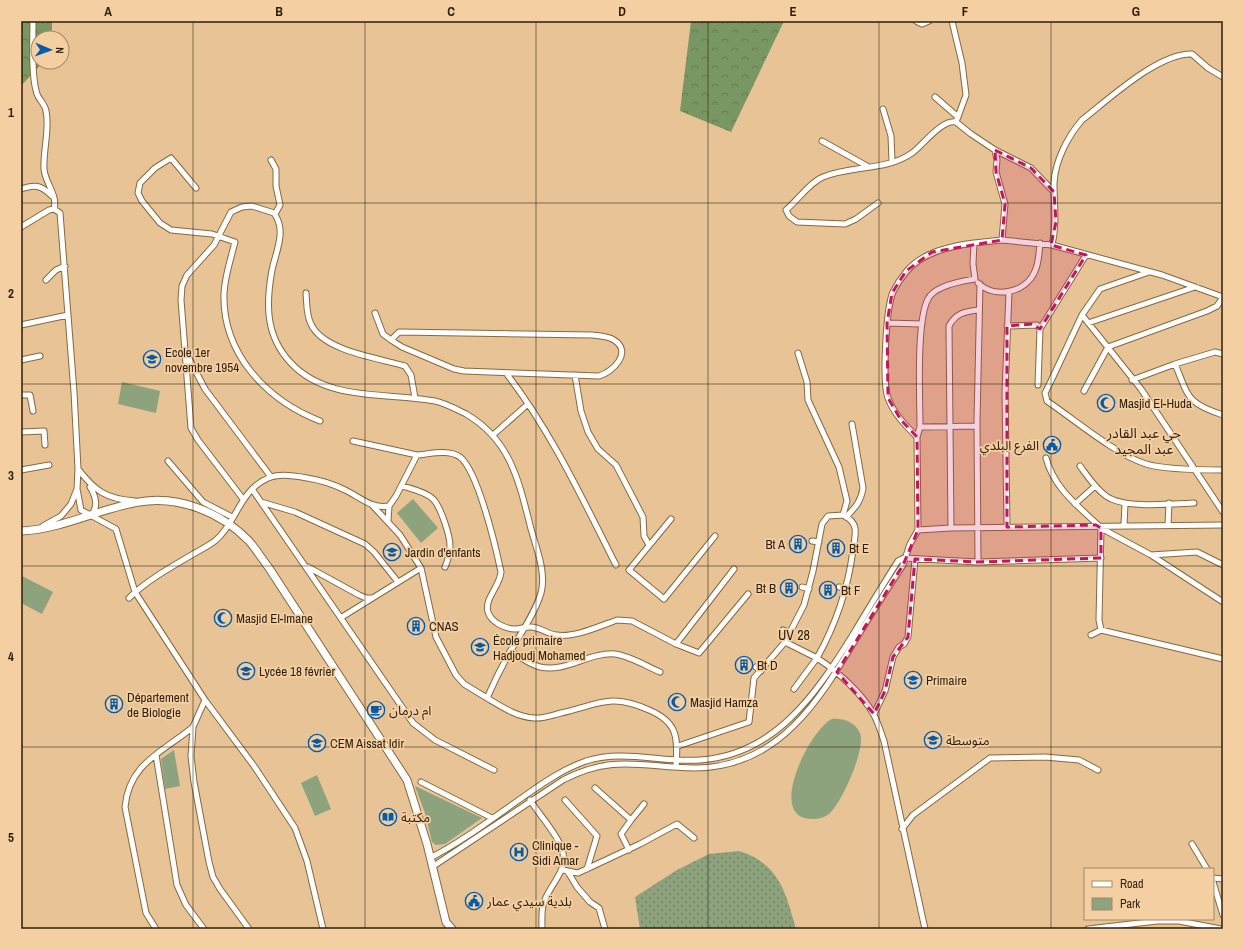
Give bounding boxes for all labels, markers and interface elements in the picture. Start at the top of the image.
text: A [104,3,112,20]
text: B [275,3,283,20]
text: C [447,3,455,20]
text: D [618,3,626,20]
text: E [789,3,797,20]
text: F [962,3,969,20]
text: G [1132,3,1140,20]
north arrow [30,30,70,70]
text: N [53,47,67,54]
text: 1 [8,104,14,121]
text: 2 [8,285,14,302]
place label: Ecole 1er novembre 1954 [165,344,239,376]
school or university icon: Ecole 1er novembre 1954 [142,349,162,369]
mosque icon: Masjid El-Huda [1096,393,1116,413]
place label: Masjid El-Huda [1119,395,1192,412]
district label: حي عبد القادر عبد المجيد [1106,424,1181,458]
public building icon: الفرع البلدي [1042,435,1062,455]
place label: الفرع البلدي [980,437,1039,456]
text: 3 [8,467,14,484]
building icon: Bt A [788,534,808,554]
place label: Bt A [765,536,786,553]
building icon: Bt E [826,538,846,558]
place label: Bt E [849,540,869,557]
school or university icon: Jardin d'enfants [382,542,402,562]
place label: Jardin d'enfants [405,544,481,561]
building icon: Bt B [779,578,799,598]
place label: Bt B [756,580,776,597]
building icon: Bt F [818,580,838,600]
place label: Bt F [841,582,861,599]
mosque icon: Masjid El-Imane [213,608,233,628]
place label: Masjid El-Imane [236,610,313,627]
building icon: CNAS [406,616,426,636]
place label: CNAS [429,618,459,635]
district label: UV 28 [778,626,810,644]
place label: École primaire Hadjoudj Mohamed [493,632,586,664]
school or university icon: École primaire Hadjoudj Mohamed [470,637,490,657]
text: 4 [8,648,14,665]
building icon: Bt D [734,655,754,675]
place label: Bt D [757,657,778,674]
school or university icon: Lycée 18 février [236,661,256,681]
place label: Lycée 18 février [259,663,336,680]
school or university icon: Primaire [903,670,923,690]
place label: Primaire [926,672,967,689]
place label: Département de Biologie [127,689,189,721]
mosque icon: Masjid Hamza [667,692,687,712]
building icon: Département de Biologie [104,694,124,714]
place label: Masjid Hamza [690,694,758,711]
cafe icon: ام درمان [366,700,386,720]
place label: ام درمان [389,702,431,720]
school or university icon: متوسطة [923,730,943,750]
place label: متوسطة [946,732,990,749]
school or university icon: CEM Aissat Idir [307,733,327,753]
place label: CEM Aissat Idir [330,735,405,752]
library icon: مكتبة [378,807,398,827]
place label: مكتبة [401,809,430,826]
text: 5 [8,829,14,846]
place label: Clinique - Sidi Amar [532,837,579,869]
hospital icon: Clinique - Sidi Amar [509,842,529,862]
legend [1084,868,1214,920]
text: Road [1120,876,1144,892]
public building icon: بلدية سيدي عمار [464,891,484,911]
place label: بلدية سيدي عمار [486,893,572,912]
text: Park [1120,896,1140,912]

